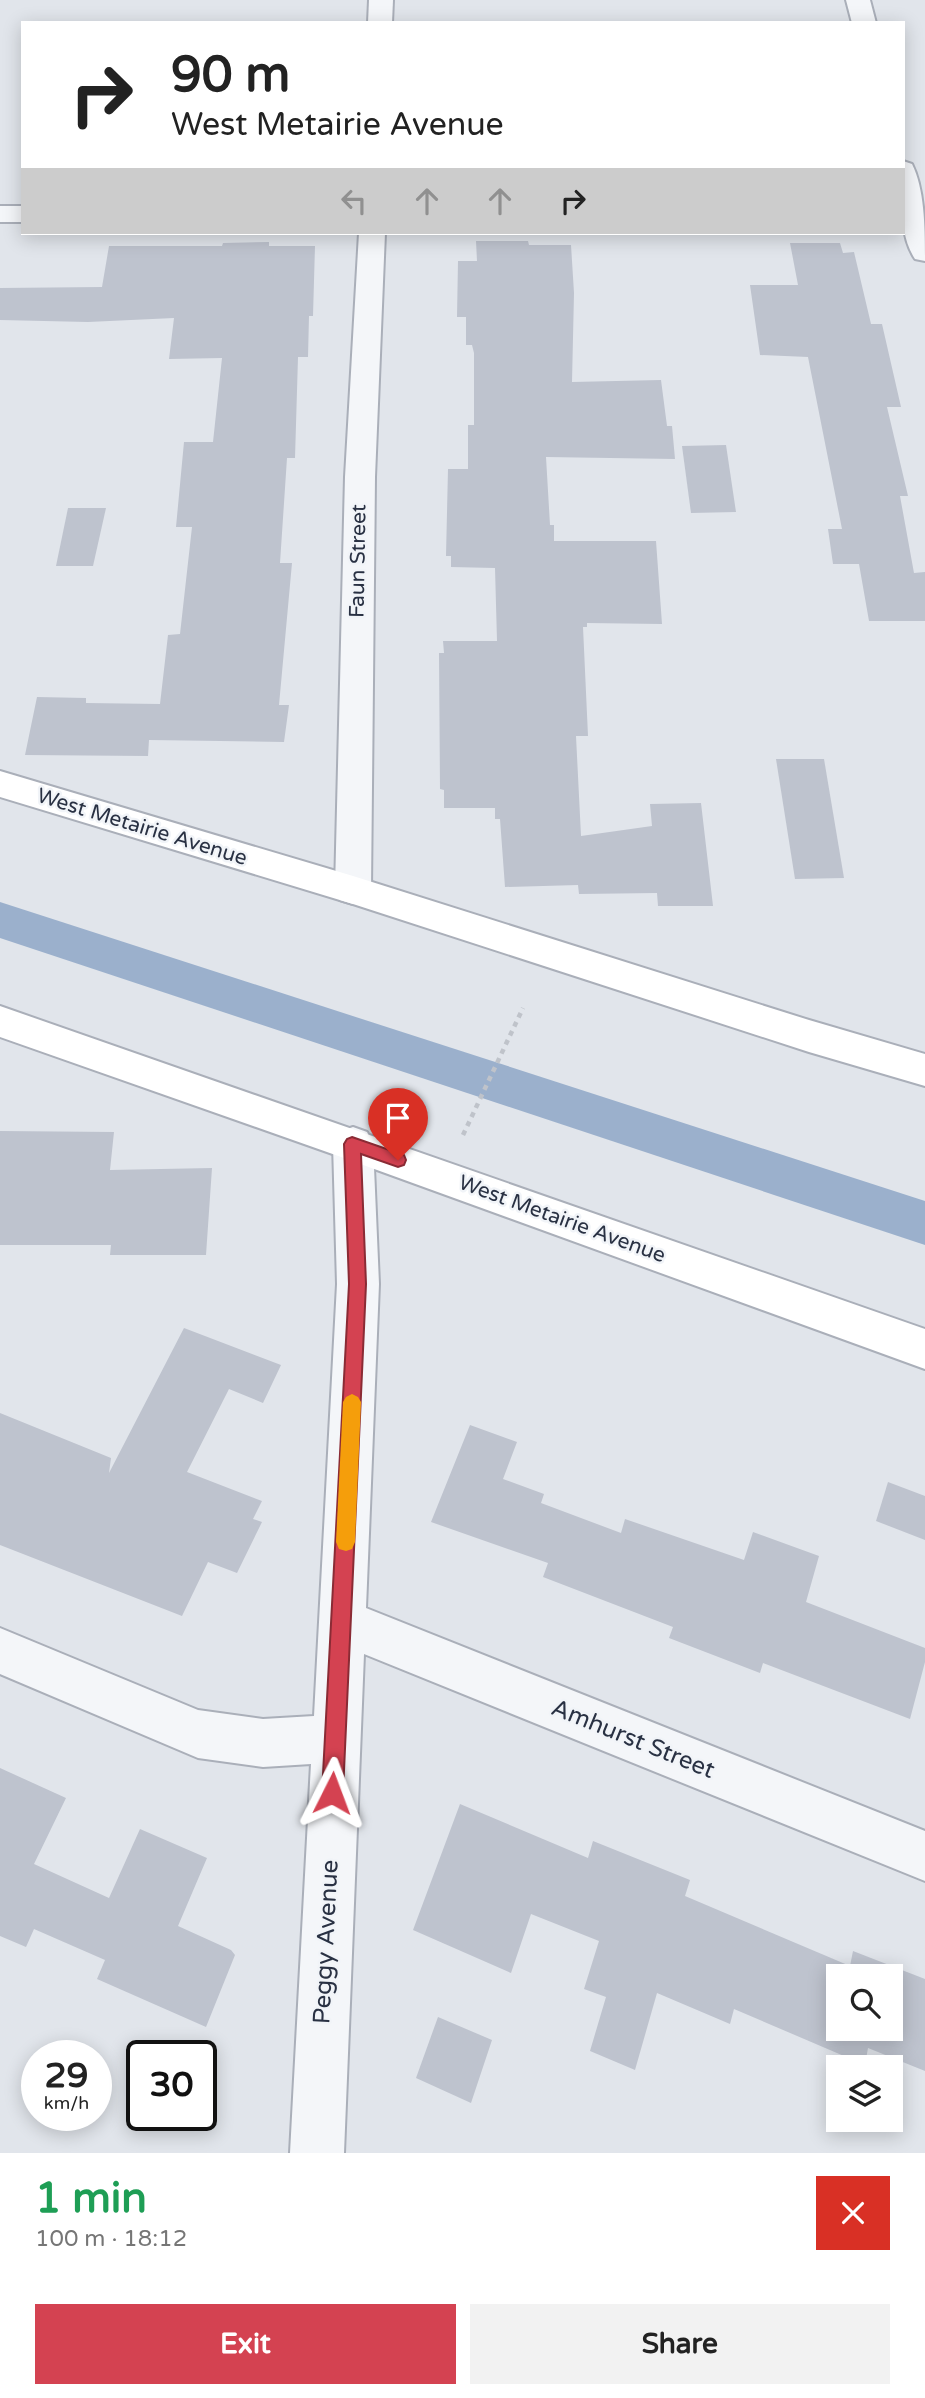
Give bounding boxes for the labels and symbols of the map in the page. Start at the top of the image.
street label: Faun Street [345,504,371,618]
street label: West Metairie Avenue [34,783,250,871]
pin [368,1088,428,1160]
street label: West Metairie Avenue [455,1170,669,1268]
street label: Amhurst Street [547,1693,719,1785]
position arrow [295,1756,369,1830]
street label: Peggy Avenue [307,1859,345,2025]
speed limit sign: 30 [126,2040,217,2131]

